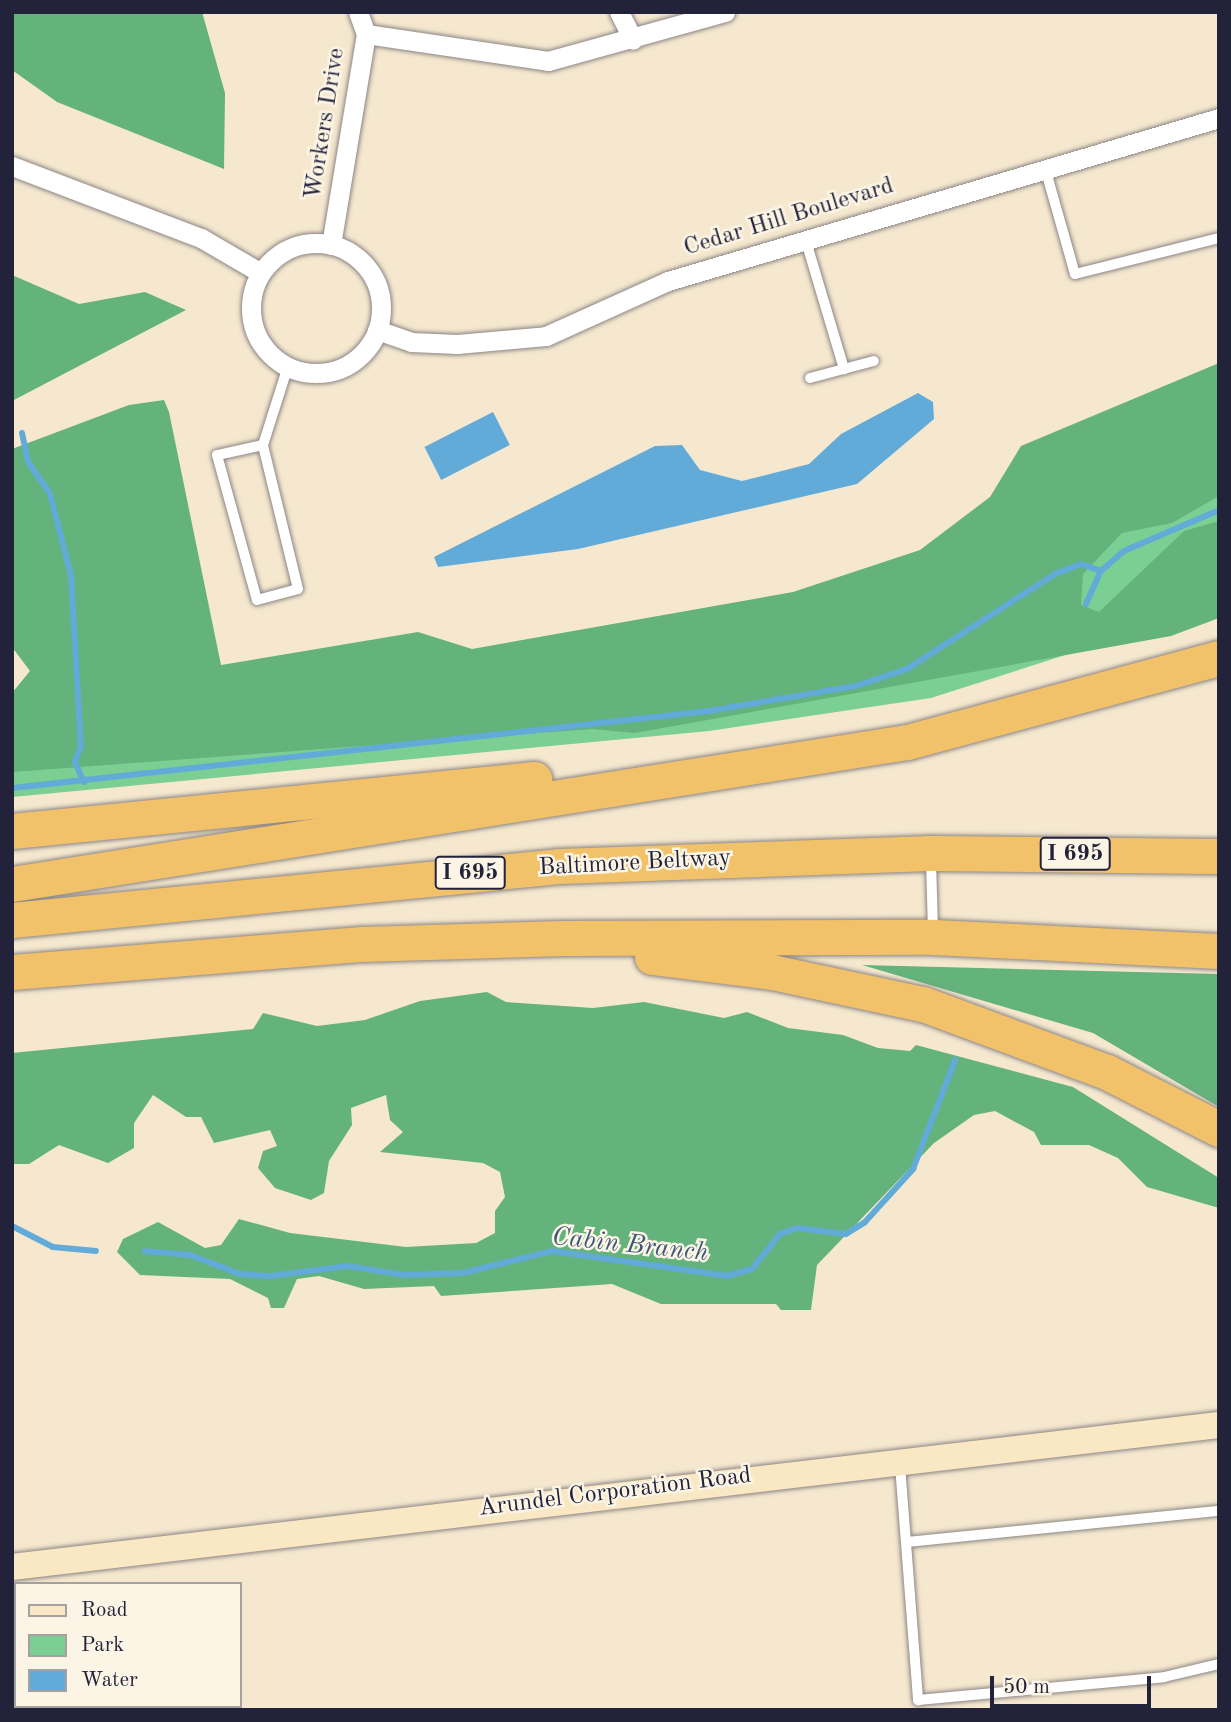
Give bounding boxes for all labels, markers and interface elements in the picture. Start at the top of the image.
street label: Workers Drive [300,46,352,202]
street label: Cedar Hill Boulevard [680,172,898,264]
road number: I 695 [1038,834,1112,874]
street label: Baltimore Beltway [538,845,732,883]
road number: I 695 [433,853,507,892]
water label: Cabin Branch [550,1222,710,1270]
street label: Arundel Corporation Road [477,1462,753,1524]
legend [14,1582,242,1708]
text: Road [81,1600,128,1621]
text: Park [81,1635,124,1656]
scale bar [993,1662,1154,1706]
text: Water [81,1670,138,1691]
text: 50 m [1003,1677,1050,1698]

